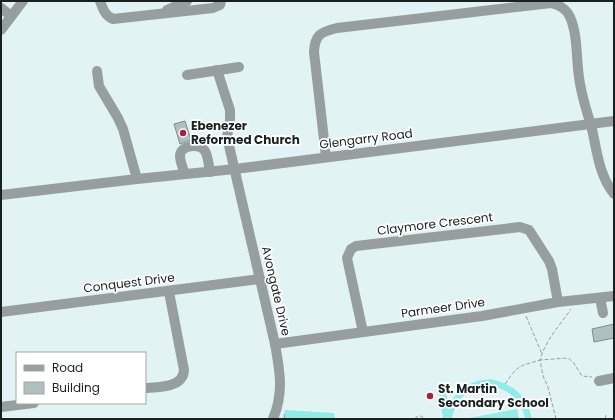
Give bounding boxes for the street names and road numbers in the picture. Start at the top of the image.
street label: Glengarry Road [318,124,414,153]
street label: Claymore Crescent [376,208,494,239]
street label: Avongate Drive [258,244,295,337]
street label: Conquest Drive [82,268,176,297]
street label: Parmeer Drive [400,293,486,322]

